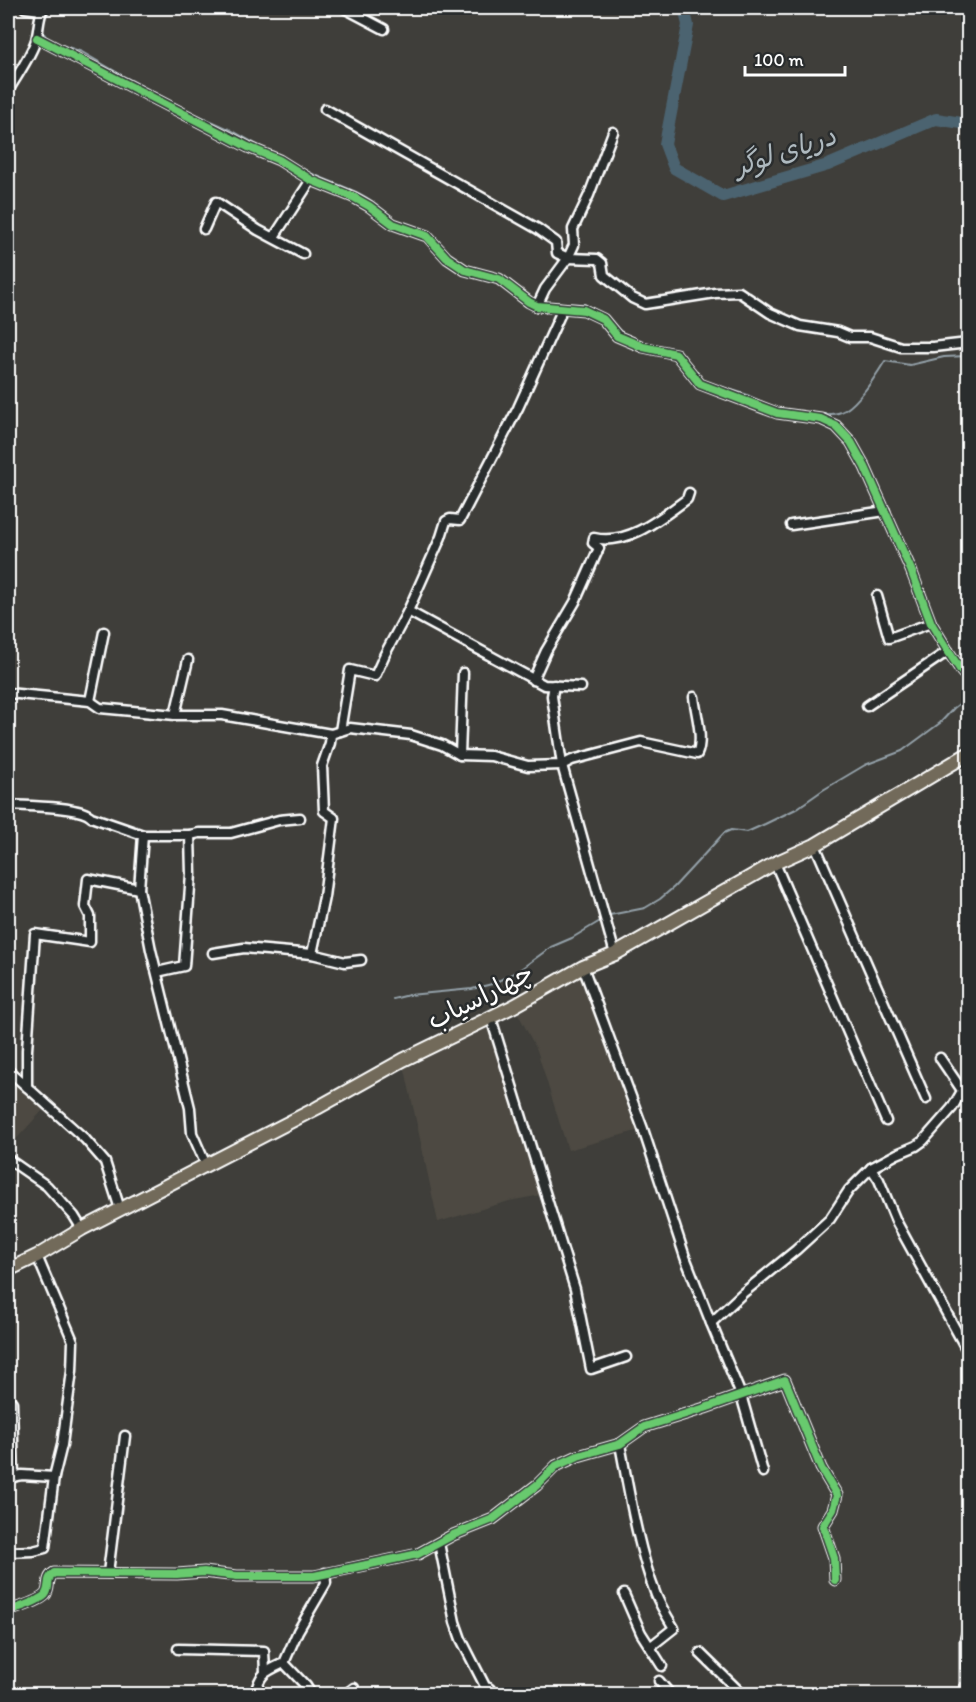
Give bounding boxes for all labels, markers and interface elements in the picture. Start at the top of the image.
scale bar [745,39,846,77]
text: 100 m [754,49,804,71]
water label: دریای لوگر [727,119,840,184]
street label: چهاراسیاب [422,956,538,1036]

